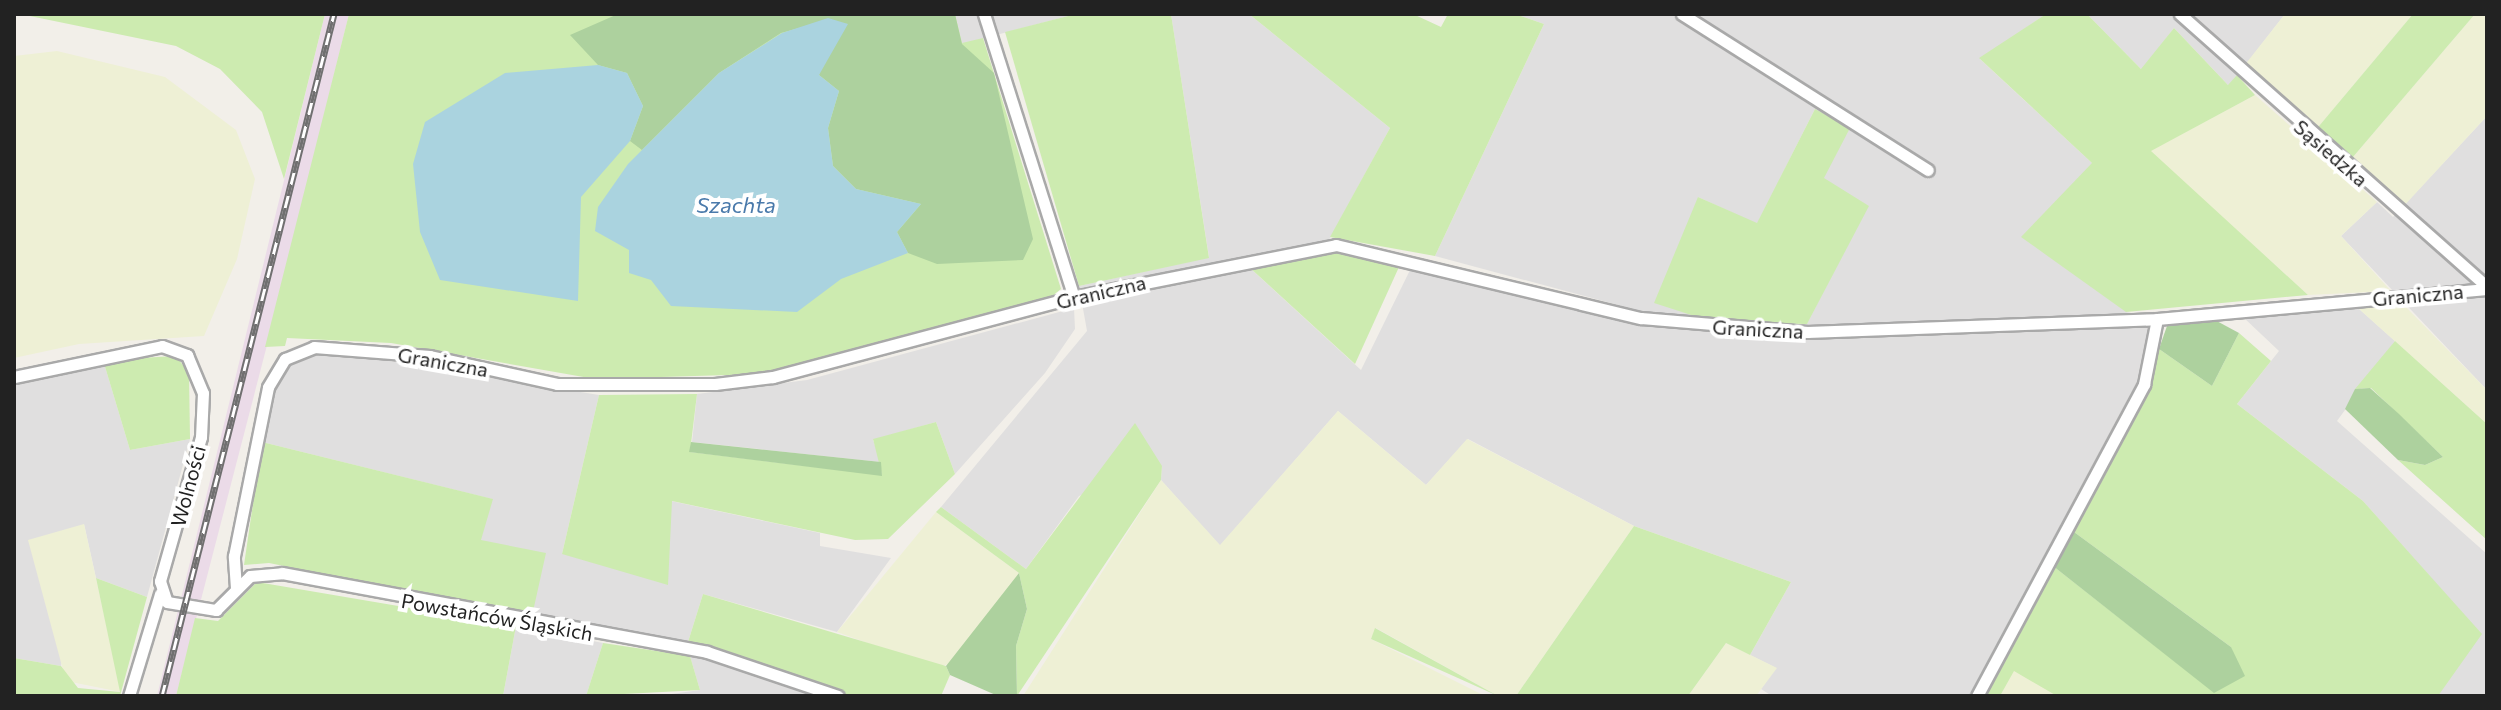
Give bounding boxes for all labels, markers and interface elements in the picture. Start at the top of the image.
street label: Sąsiedzka [2289,114,2373,192]
water label: Szachta [696,192,776,218]
street label: Graniczna [1054,270,1148,314]
street label: Graniczna [2371,279,2465,311]
street label: Graniczna [1712,315,1804,343]
street label: Graniczna [396,342,490,382]
street label: Wolności [166,443,210,529]
street label: Powstańców Śląskich [399,588,595,646]

